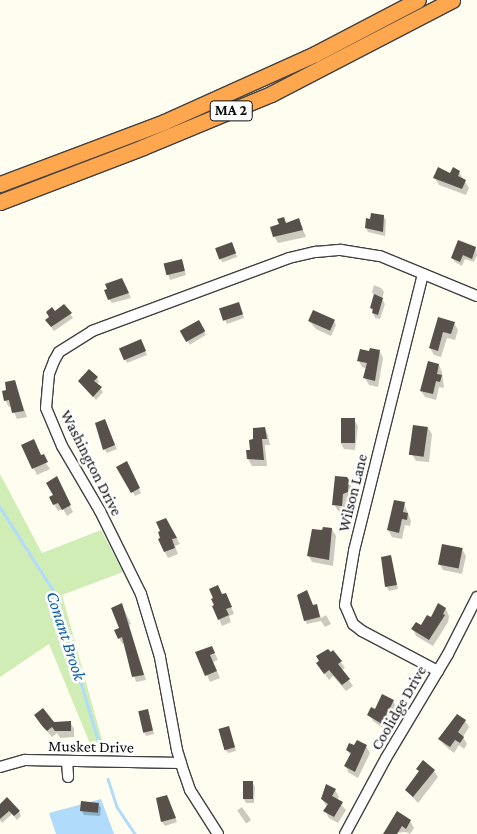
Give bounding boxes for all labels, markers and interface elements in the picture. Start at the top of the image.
road number: MA 2 [208,98,254,124]
street label: Washington Drive [56,407,126,519]
street label: Wilson Lane [334,452,372,534]
water label: Conant Brook [41,589,91,683]
street label: Coolidge Drive [367,662,431,754]
street label: Musket Drive [48,737,134,757]

